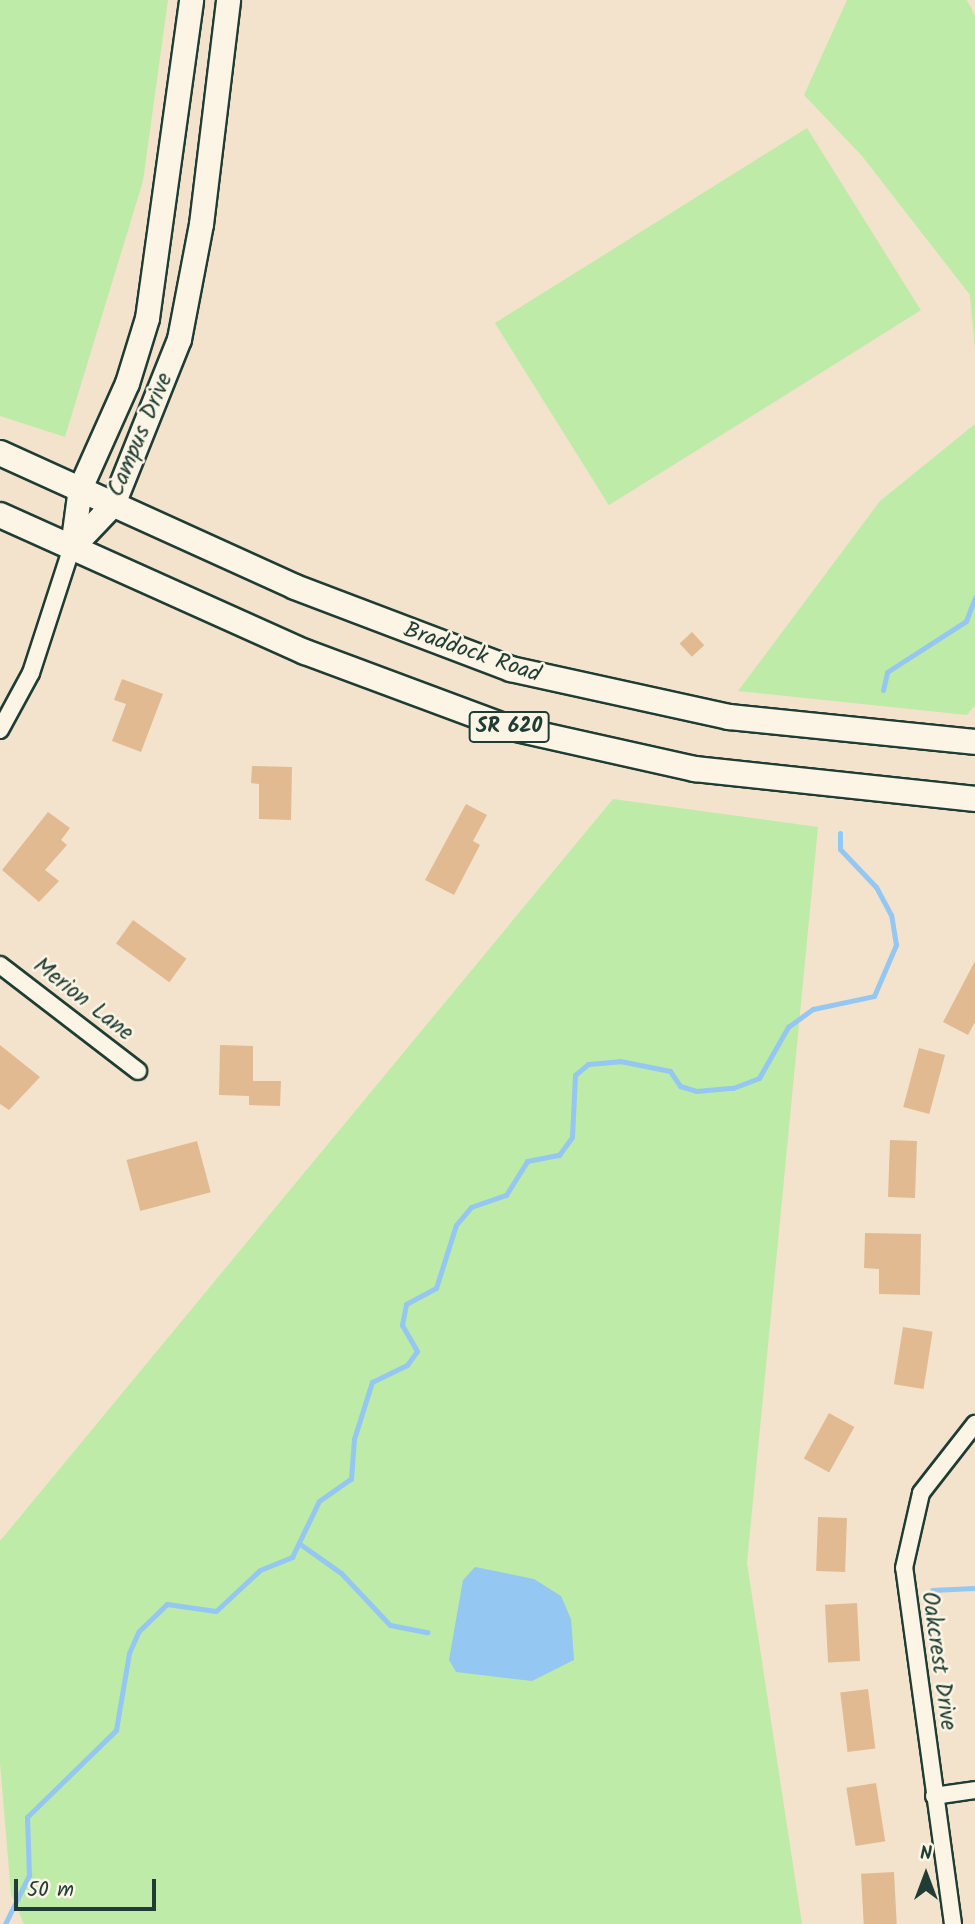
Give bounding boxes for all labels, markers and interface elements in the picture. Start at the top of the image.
street label: Campus Drive [103,369,179,501]
street label: Braddock Road [400,617,544,689]
road number: SR 620 [467,710,551,744]
street label: Merion Lane [27,952,139,1048]
street label: Oakcrest Drive [915,1590,961,1732]
text: N [920,1839,932,1869]
north arrow [891,1840,961,1910]
scale bar [18,1864,159,1908]
text: 50 m [27,1874,74,1907]

